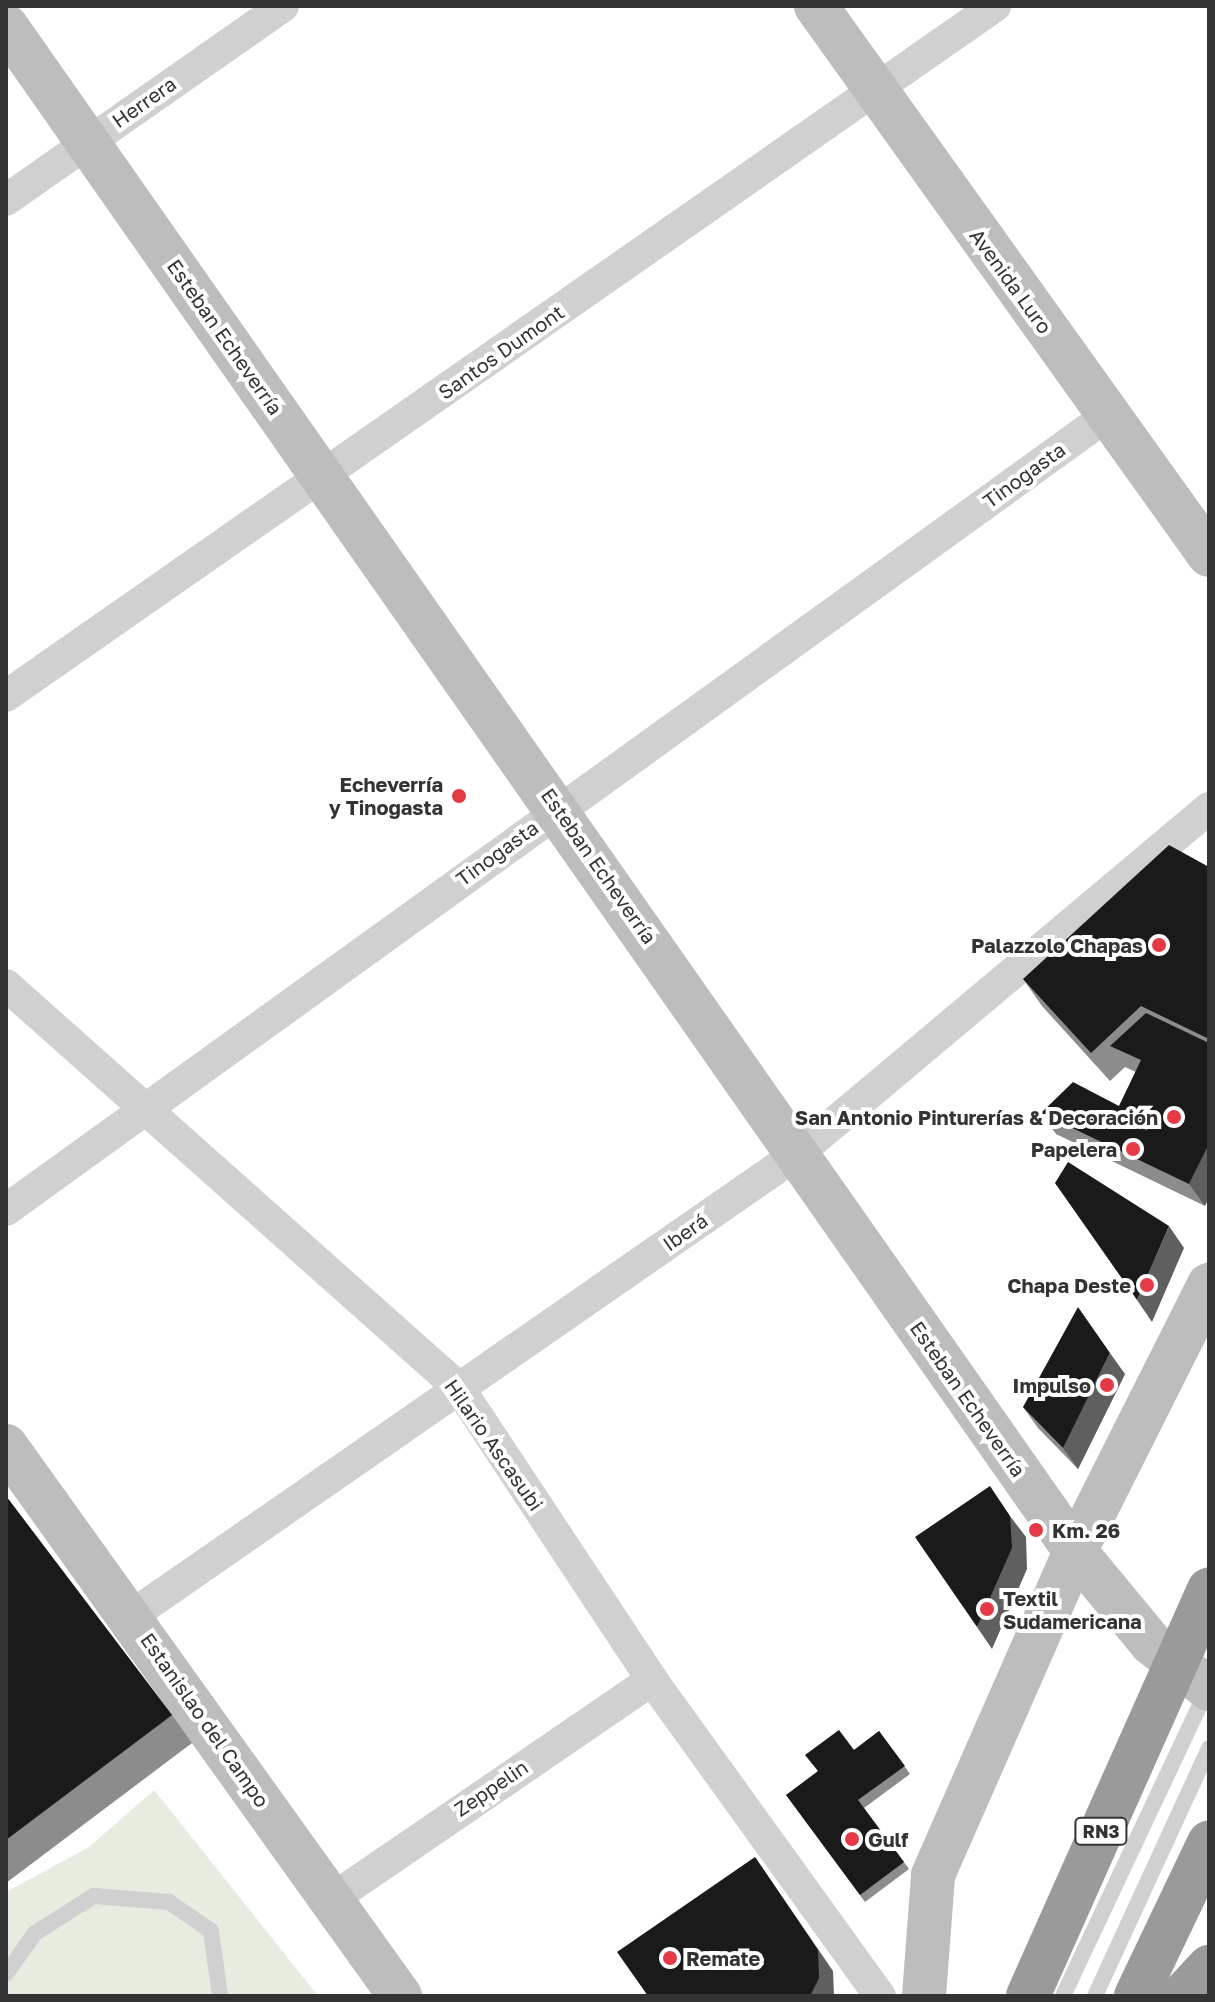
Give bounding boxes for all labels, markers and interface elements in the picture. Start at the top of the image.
street label: Herrera [107,71,181,133]
street label: Avenida Luro [965,224,1057,338]
street label: Esteban Echeverría [162,255,288,419]
street label: Santos Dumont [434,300,568,404]
street label: Tinogasta [978,437,1070,513]
place label: Echeverría y Tinogasta [329,772,443,819]
street label: Esteban Echeverría [536,784,662,948]
marker: Echeverría y Tinogasta [450,787,468,805]
street label: Tinogasta [451,815,543,891]
place label: Palazzolo Chapas [971,933,1143,957]
marker: Palazzolo Chapas [1150,936,1168,954]
place label: San Antonio Pinturerías & Decoración [795,1105,1158,1129]
marker: San Antonio Pinturerías & Decoración [1165,1108,1183,1126]
place label: Papelera [1031,1137,1117,1161]
marker: Papelera [1124,1140,1142,1158]
street label: Iberá [658,1208,712,1256]
place label: Chapa Deste [1007,1273,1131,1297]
marker: Chapa Deste [1138,1276,1156,1294]
street label: Esteban Echeverría [905,1317,1031,1481]
place label: Impulso [1013,1373,1091,1397]
street label: Hilario Ascasubi [440,1375,548,1515]
marker: Impulso [1098,1376,1116,1394]
place label: Km. 26 [1052,1518,1120,1542]
marker: Km. 26 [1027,1521,1045,1539]
place label: Textil Sudamericana [1003,1586,1142,1633]
marker: Textil Sudamericana [978,1600,996,1618]
street label: Estanislao del Campo [136,1628,274,1812]
street label: Zeppelin [450,1755,532,1821]
road number: RN3 [1073,1817,1129,1845]
place label: Gulf [868,1827,908,1851]
marker: Gulf [843,1830,861,1848]
place label: Remate [686,1946,760,1970]
marker: Remate [661,1949,679,1967]

